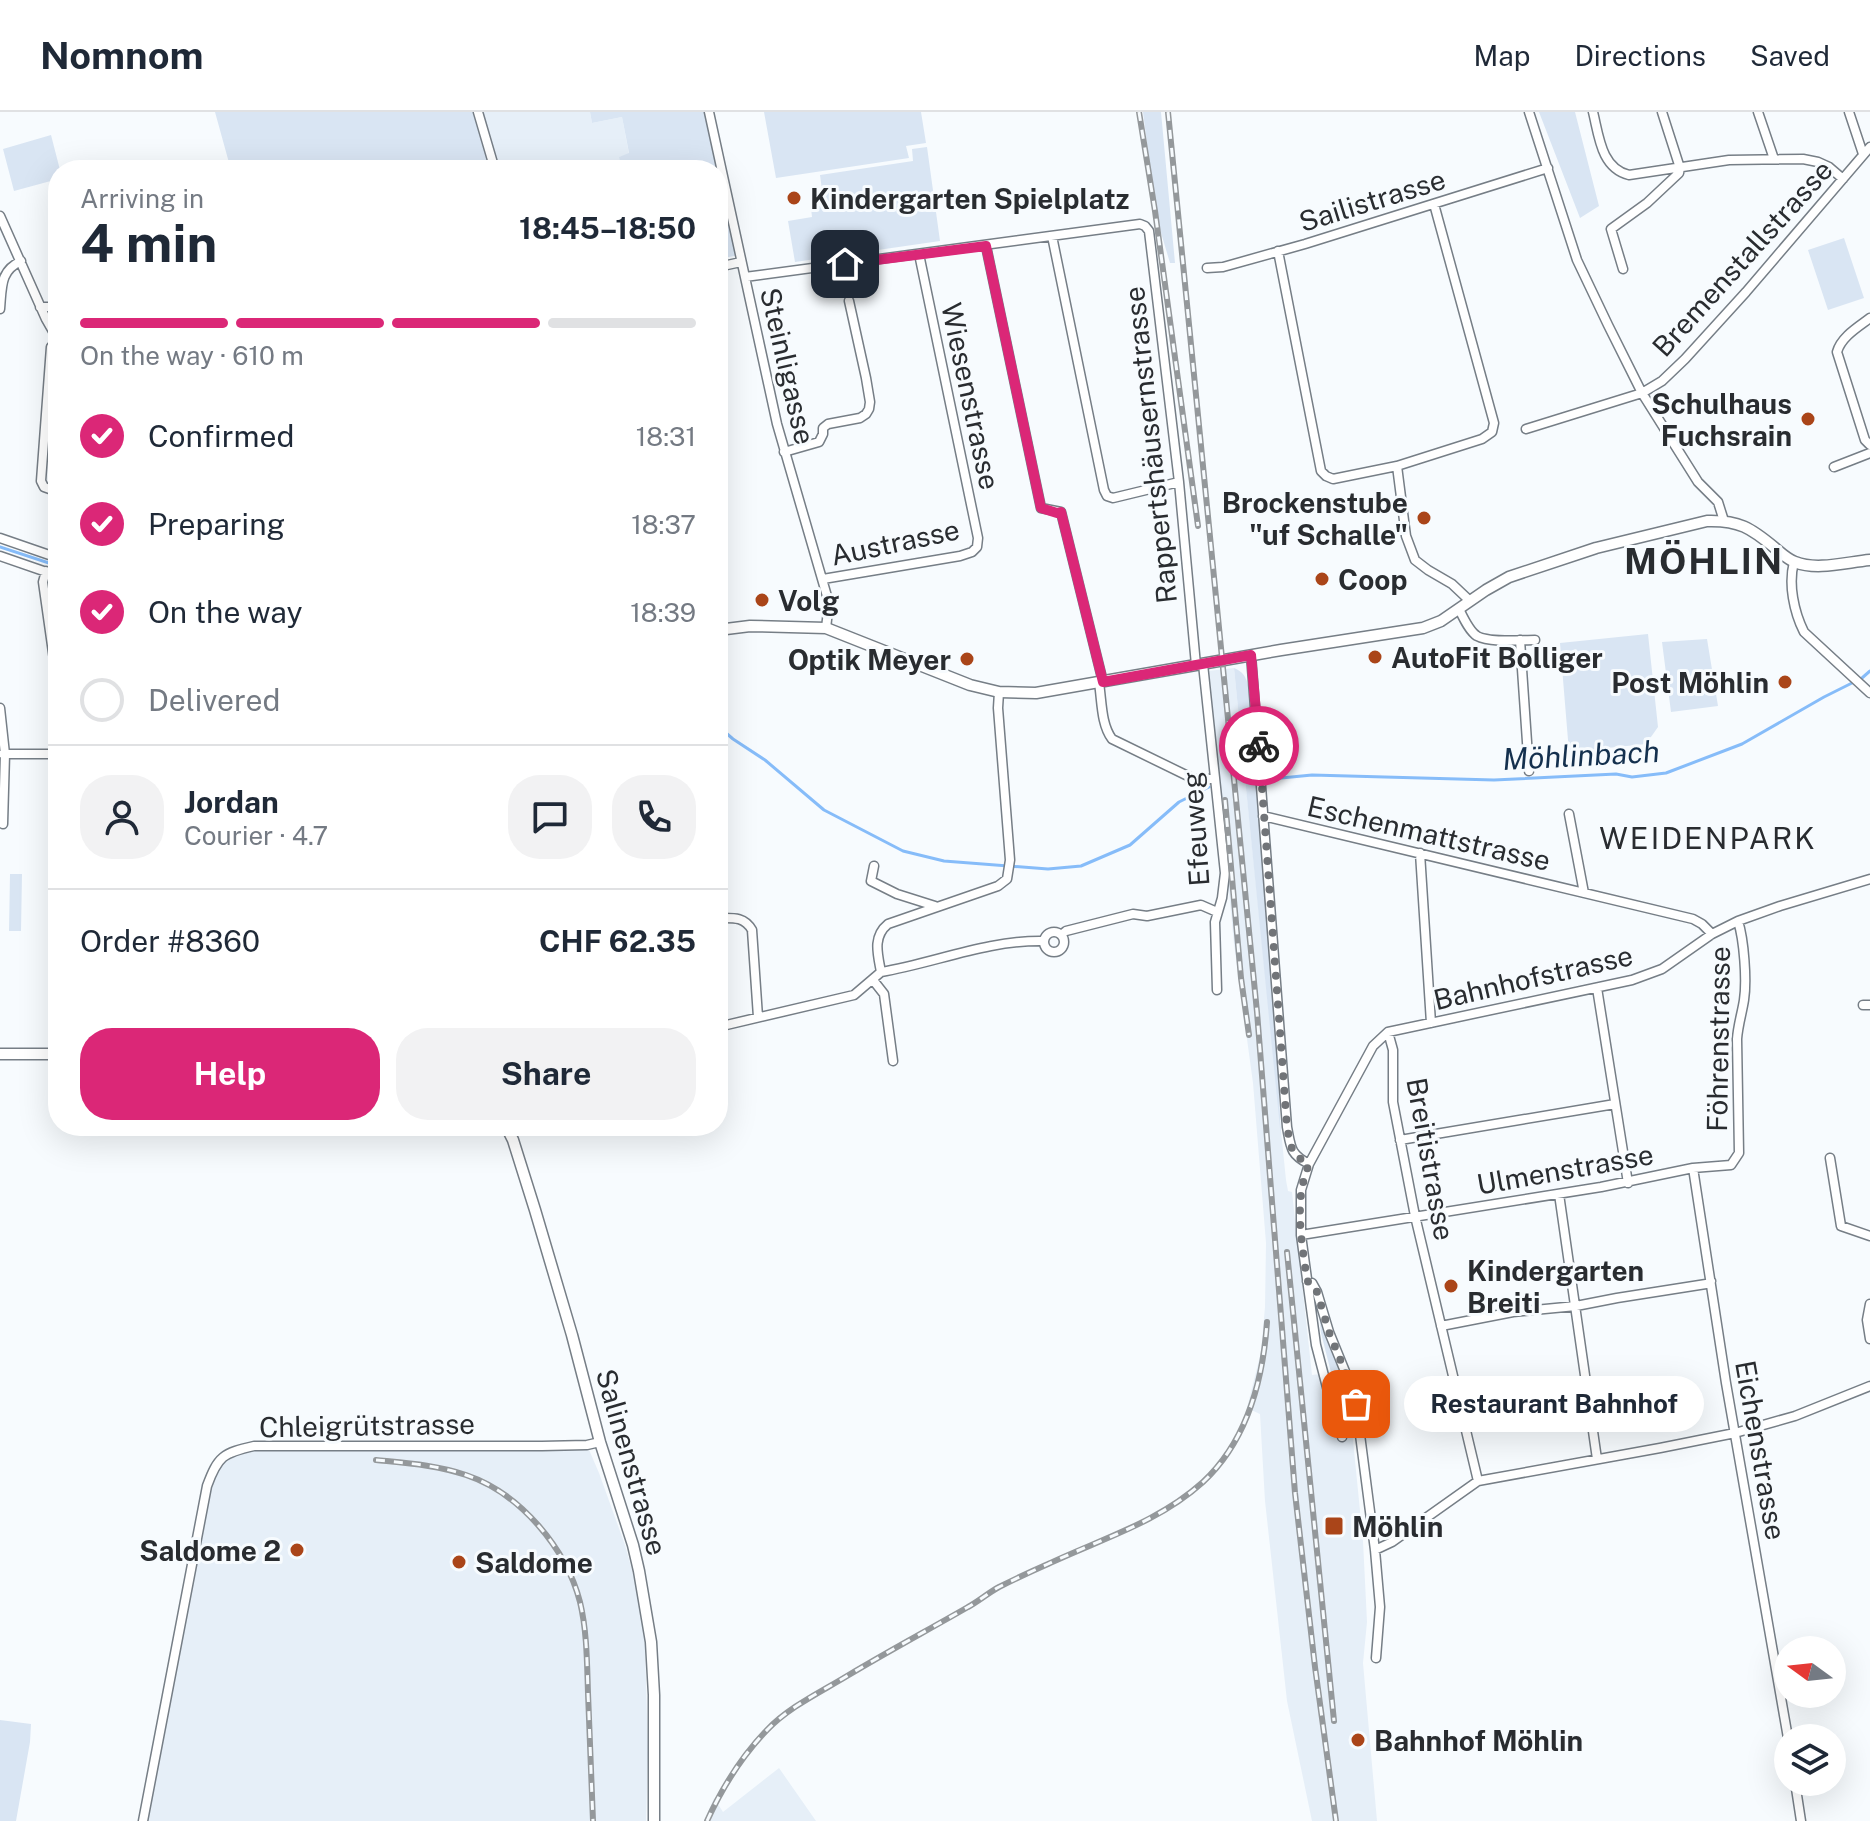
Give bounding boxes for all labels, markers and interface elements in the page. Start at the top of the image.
text: Nomnom [40,33,204,78]
text: Map [1474,39,1530,72]
text: Directions [1574,39,1706,72]
text: Saved [1750,39,1830,72]
street label: Bremenstallstrasse [1645,153,1839,363]
street label: Sailistrasse [1295,162,1449,238]
place label: Kindergarten Spielplatz [810,182,1129,215]
text: Arriving in [80,183,204,214]
marker: Kindergarten Spielplatz [785,189,803,207]
text: 18:45–18:50 [519,210,696,246]
text: 4 min [80,213,217,274]
pin [811,230,879,298]
icon: home [823,242,867,286]
street label: Steinligasse [754,285,822,447]
street label: Rappertshäusernstrasse [1117,285,1183,605]
street label: Wiesenstrasse [935,300,1007,492]
text: On the way · 610 m [80,340,304,371]
place label: Schulhaus Fuchsrain [1651,387,1792,452]
marker: Schulhaus Fuchsrain [1799,410,1817,428]
icon: check [80,414,124,458]
text: Confirmed [148,418,294,454]
text: 18:31 [636,421,696,452]
place label: Brockenstube "uf Schalle" [1222,486,1408,551]
icon: check [80,502,124,546]
text: Preparing [148,506,285,542]
text: 18:37 [631,509,696,540]
marker: Brockenstube "uf Schalle" [1415,509,1433,527]
street label: Austrasse [828,512,962,572]
district label: MÖHLIN [1624,540,1784,582]
place label: Coop [1338,563,1407,596]
marker: Coop [1313,570,1331,588]
place label: Volg [778,584,839,617]
icon: check [80,590,124,634]
marker: Volg [753,591,771,609]
text: On the way [148,594,302,630]
text: 18:39 [630,597,696,628]
place label: AutoFit Bolliger [1391,641,1603,674]
place label: Optik Meyer [788,643,951,676]
marker: AutoFit Bolliger [1366,648,1384,666]
marker: Optik Meyer [958,650,976,668]
place label: Post Möhlin [1611,666,1769,699]
marker: Post Möhlin [1776,673,1794,691]
text: Delivered [148,682,280,718]
courier [1219,706,1299,786]
icon: bike [1237,724,1281,768]
water label: Möhlinbach [1502,733,1660,777]
street label: Efeuweg [1175,771,1215,887]
button: person [80,775,164,859]
button: chat [508,775,592,859]
button: phone [612,775,696,859]
text: Jordan [184,784,279,820]
street label: Eschenmattstrasse [1304,789,1554,877]
text: Courier · 4.7 [184,820,328,851]
district label: WEIDENPARK [1599,820,1817,856]
text: Order #8360 [80,923,260,959]
text: CHF 62.35 [539,923,696,959]
street label: Bahnhofstrasse [1430,938,1636,1016]
street label: Föhrenstrasse [1700,946,1736,1132]
button: Help [80,1028,380,1120]
button: Share [396,1028,696,1120]
street label: Breitistrasse [1400,1075,1462,1243]
street label: Ulmenstrasse [1474,1137,1656,1201]
place label: Kindergarten Breiti [1467,1254,1644,1319]
marker: Kindergarten Breiti [1442,1277,1460,1295]
street label: Eichenstrasse [1729,1358,1793,1542]
street label: Salinenstrasse [590,1365,674,1559]
pin [1322,1370,1390,1438]
callout: Restaurant Bahnhof [1404,1376,1704,1432]
icon: bag [1334,1382,1378,1426]
text: Restaurant Bahnhof [1430,1388,1678,1419]
street label: Chleigrütstrasse [259,1407,475,1443]
place label: Möhlin [1352,1510,1443,1543]
marker: Möhlin [1323,1515,1345,1537]
place label: Saldome 2 [139,1534,281,1567]
marker: Saldome 2 [288,1541,306,1559]
place label: Saldome [475,1546,593,1579]
marker: Saldome [450,1553,468,1571]
north arrow [1774,1636,1846,1708]
map controls [1774,1636,1846,1796]
place label: Bahnhof Möhlin [1374,1724,1583,1757]
button: layers [1774,1724,1846,1796]
marker: Bahnhof Möhlin [1349,1731,1367,1749]

